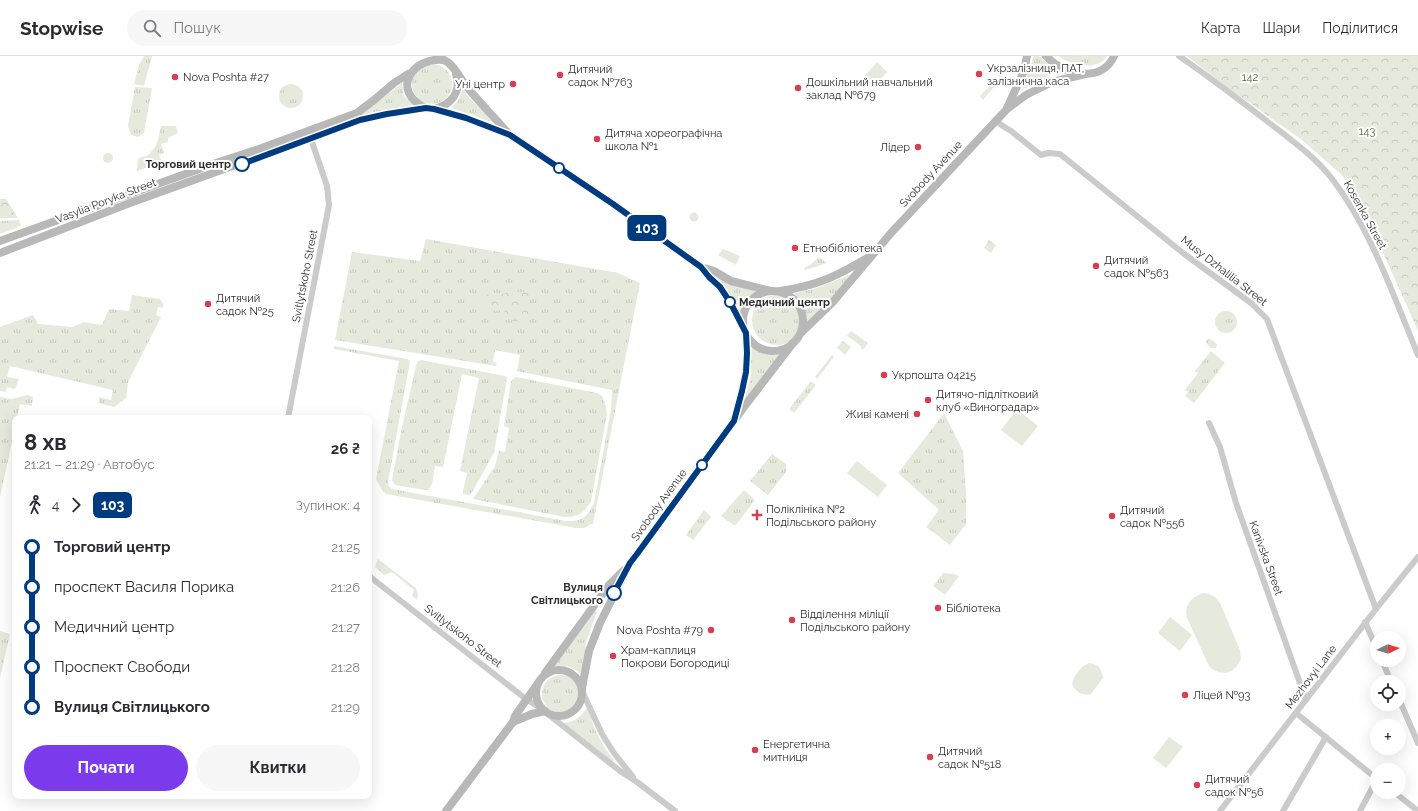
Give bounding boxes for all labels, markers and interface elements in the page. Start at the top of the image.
search box [127,10,407,46]
text: Stopwise [20,17,103,39]
icon: search [141,17,163,39]
text: Пошук [173,19,221,37]
text: Карта [1201,20,1240,36]
text: Шари [1262,20,1300,36]
text: Поділитися [1322,20,1398,36]
place label: Укрзалізниця, ПАТ, залізнична каса [987,62,1084,88]
place label: Дитячий садок №763 [568,63,633,89]
marker: Укрзалізниця, ПАТ, залізнична каса [974,69,984,79]
marker: Дитячий садок №763 [555,70,565,80]
place label: Nova Poshta #27 [183,71,269,84]
park label: 142 [1242,71,1258,84]
marker: Nova Poshta #27 [170,72,180,82]
place label: Дошкільний навчальний заклад №679 [806,76,933,102]
place label: Уні центр [455,78,505,91]
marker: Уні центр [508,79,518,89]
marker: Дошкільний навчальний заклад №679 [793,83,803,93]
park label: 143 [1359,125,1375,138]
place label: Дитяча хореографічна школа №1 [605,127,722,153]
marker: Дитяча хореографічна школа №1 [592,134,602,144]
street label: Svobody Avenue [897,138,965,210]
place label: Лідер [880,141,910,154]
marker: Лідер [913,142,923,152]
marker: Торговий центр [234,156,250,172]
place label: Торговий центр [146,158,231,171]
unlabelled marker [553,162,565,174]
street label: Vasylia Poryka Street [54,176,158,226]
street label: Kosenka Street [1341,178,1389,252]
line badge: 103 [624,215,670,241]
text: 103 [635,220,659,236]
street label: Svitlytskoho Street [290,228,320,324]
street label: Musy Dzhalilia Street [1178,233,1270,309]
place label: Етнобібліотека [803,242,882,255]
marker: Етнобібліотека [790,243,800,253]
place label: Дитячий садок №563 [1104,254,1169,280]
marker: Дитячий садок №563 [1091,261,1101,271]
place label: Дитячий садок №25 [216,292,274,318]
marker: Медичний центр [724,296,736,308]
place label: Медичний центр [739,296,830,309]
marker: Дитячий садок №25 [203,299,213,309]
place label: Укрпошта 04215 [892,369,976,382]
marker: Укрпошта 04215 [879,370,889,380]
place label: Дитячо-підлітковий клуб «Виноградар» [936,388,1039,414]
marker: Дитячо-підлітковий клуб «Виноградар» [923,395,933,405]
place label: Живі камені [846,408,909,421]
marker: Живі камені [912,409,922,419]
text: 8 хв [24,429,67,455]
text: 26 ₴ [331,440,360,458]
text: 21:21 – 21:29 · Автобус [24,457,154,472]
unlabelled marker [696,459,708,471]
street label: Svobody Avenue [629,466,690,543]
icon: walk [24,494,46,516]
icon: forward [65,494,87,516]
text: 103 [101,497,124,513]
text: 4 [52,498,59,513]
text: Зупинок: 4 [296,498,360,513]
place label: Поліклініка №2 Подільського району [766,503,876,529]
place label: Дитячий садок №556 [1120,504,1185,530]
marker: Поліклініка №2 Подільського району [751,509,763,521]
marker: Дитячий садок №556 [1107,511,1117,521]
street label: Kanivska Street [1247,519,1286,597]
text: Торговий центр [54,538,171,556]
text: 21:25 [331,540,360,555]
text: проспект Василя Порика [54,578,234,596]
text: 21:26 [331,580,360,595]
place label: Вулиця Світлицького [531,581,603,607]
marker: Вулиця Світлицького [606,585,622,601]
street label: Svitlytskoho Street [422,602,504,670]
place label: Бібліотека [946,602,1001,615]
marker: Бібліотека [933,603,943,613]
place label: Відділення міліції Подільського району [800,608,910,634]
marker: Відділення міліції Подільського району [787,615,797,625]
text: Медичний центр [54,618,174,636]
text: 21:27 [331,620,360,635]
place label: Nova Poshta #79 [617,624,703,637]
marker: Nova Poshta #79 [706,625,716,635]
north arrow [1370,631,1406,667]
map controls [1370,631,1406,799]
street label: Mezhovyi Lane [1283,642,1340,711]
place label: Храм-каплиця Покрови Богородиці [621,644,729,670]
marker: Храм-каплиця Покрови Богородиці [608,651,618,661]
text: Проспект Свободи [54,658,190,676]
text: 21:28 [331,660,360,675]
button: locate [1370,675,1406,711]
place label: Ліцей №93 [1193,689,1251,702]
marker: Ліцей №93 [1180,690,1190,700]
text: Вулиця Світлицького [54,698,210,716]
text: 21:29 [331,700,360,715]
button: + [1370,719,1406,755]
place label: Енергетична митниця [763,738,830,764]
button: Почати [24,745,188,791]
button: Квитки [196,745,360,791]
marker: Енергетична митниця [750,745,760,755]
place label: Дитячий садок №518 [938,745,1001,771]
marker: Дитячий садок №518 [925,752,935,762]
button: − [1370,763,1406,799]
place label: Дитячий садок №56 [1205,773,1264,799]
marker: Дитячий садок №56 [1192,780,1202,790]

